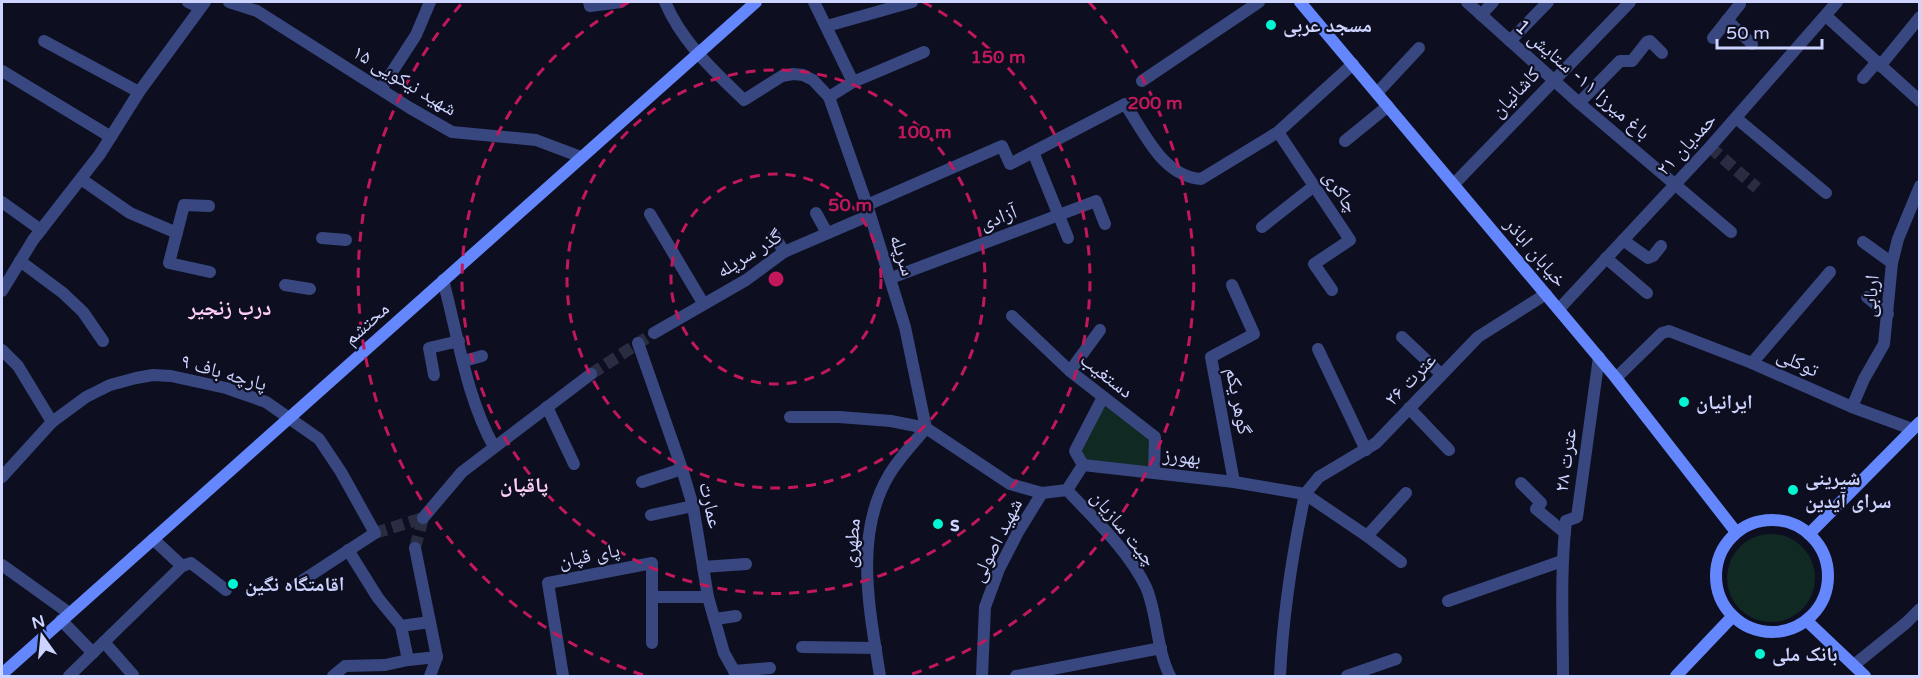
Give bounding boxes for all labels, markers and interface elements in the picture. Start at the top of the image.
scale bar [1717,12,1822,50]
place label: مسجد عربی [1283,14,1372,38]
street label: باغ میرزا ۱۱- ستایش 1 [1510,14,1655,145]
marker: مسجد عربی [1264,18,1278,32]
text: 50 m [1726,22,1770,44]
street label: شهید نیکویی ۱۵ [348,40,461,121]
text: 150 m [970,46,1026,68]
street label: کاشانیان [1486,62,1546,123]
text: 200 m [1127,92,1183,114]
street label: حمدیان ۲۱ [1652,108,1722,181]
text: 100 m [896,121,952,143]
street label: چاکری [1317,166,1363,218]
text: 50 m [828,194,872,216]
street label: آزادی [976,200,1021,236]
street label: خیابان اباذر [1498,212,1572,293]
street label: گذر سرپله [712,224,787,283]
street label: سرپله [884,232,920,279]
centre of rings [766,269,786,289]
street label: اربابی [1857,274,1885,318]
district label: درب زنجیر [188,296,271,321]
street label: محتشم [339,297,395,351]
street label: توکلی [1773,343,1822,383]
street label: دستغیب [1075,348,1138,404]
street label: عترت ۲۶ [1380,348,1442,411]
street label: پارچه باف ۹ [178,349,270,397]
street label: گوهر یکم [1219,366,1256,437]
place label: ایرانیان [1696,391,1753,415]
marker: ایرانیان [1677,395,1691,409]
street label: عترت ۲۸ [1550,427,1582,493]
street label: بهورز [1161,443,1202,471]
place label: شیرینی سرای آیدین [1805,467,1892,514]
district label: پاقپان [500,473,548,498]
street label: عمارت [693,480,727,531]
marker: شیرینی سرای آیدین [1786,483,1800,497]
street label: چیت سازیان [1085,486,1161,572]
street label: شهید اصولی [966,495,1028,586]
place label: s [950,513,960,537]
street label: مطهری [838,517,866,569]
marker: s [931,517,945,531]
street label: پای قپان [557,538,622,574]
place label: اقامتگاه نگین [245,573,344,597]
marker: اقامتگاه نگین [226,577,240,591]
north arrow [12,606,72,666]
text: N [30,611,47,634]
place label: بانک ملی [1772,643,1837,667]
marker: بانک ملی [1753,647,1767,661]

